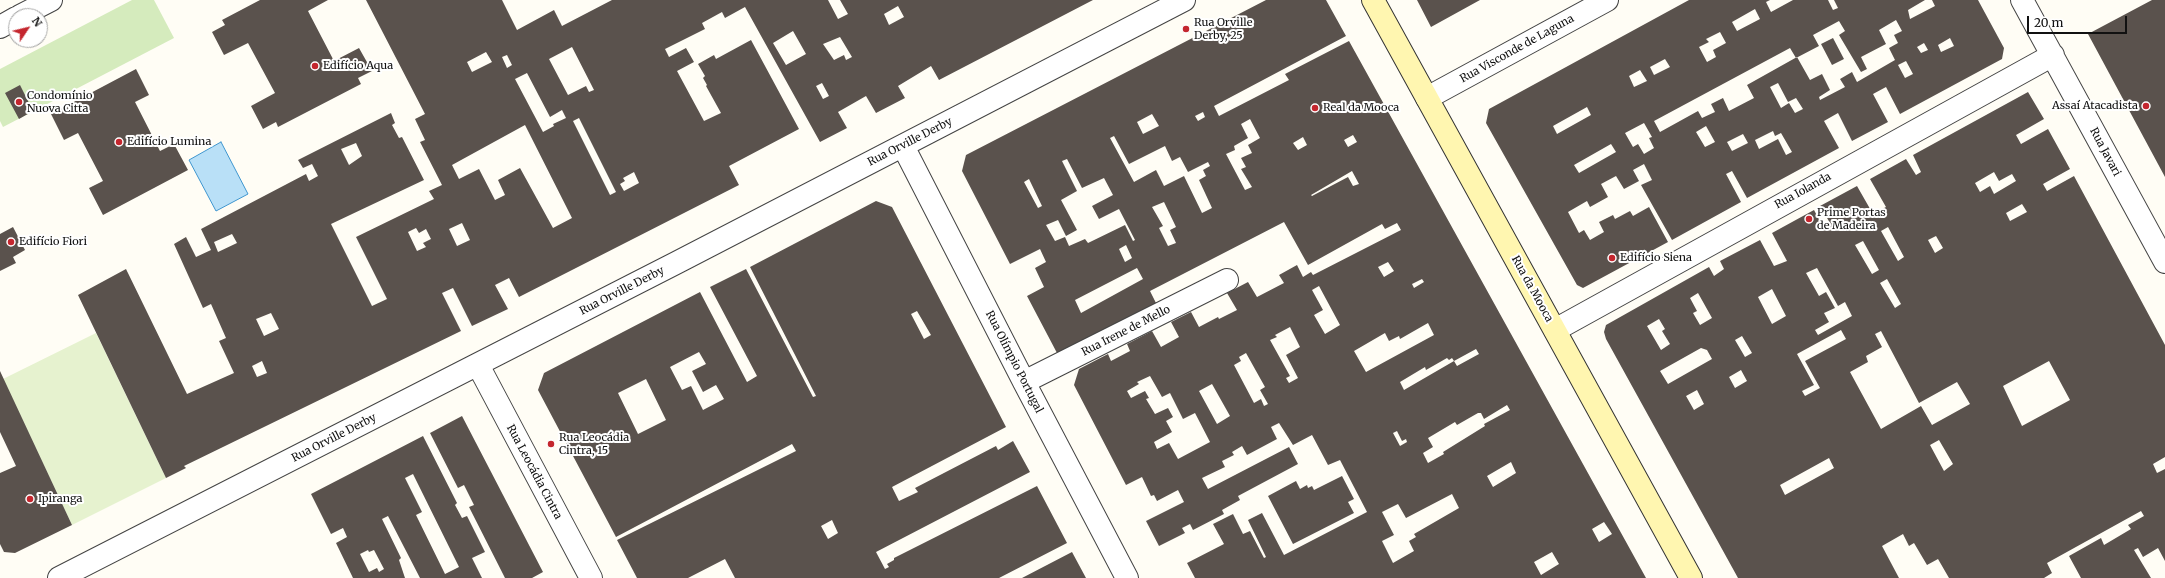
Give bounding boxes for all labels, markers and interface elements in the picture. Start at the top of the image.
north arrow [8,8,48,48]
scale bar [2029,8,2129,34]
street label: Rua Visconde de Laguna [1458,12,1576,86]
text: N [29,14,45,29]
text: 20 m [2034,15,2063,30]
place label: Rua Orville Derby, 25 [1194,16,1252,42]
marker: Rua Orville Derby, 25 [1181,24,1191,34]
place label: Edifício Aqua [323,59,393,73]
marker: Edifício Aqua [310,61,320,71]
place label: Condomínio Nuova Citta [27,89,93,115]
marker: Condomínio Nuova Citta [14,97,24,107]
place label: Assaí Atacadista [2052,99,2138,113]
place label: Real da Mooca [1323,101,1399,115]
marker: Assaí Atacadista [2141,101,2151,111]
marker: Real da Mooca [1310,103,1320,113]
street label: Rua Orville Derby [866,115,954,169]
street label: Rua Javari [2087,125,2123,179]
place label: Edifício Lumina [127,135,211,149]
marker: Edifício Lumina [114,137,124,147]
street label: Rua Iolanda [1773,170,1833,212]
place label: Prime Portas de Madeira [1817,206,1886,232]
marker: Prime Portas de Madeira [1804,214,1814,224]
place label: Edifício Fiori [19,235,87,249]
marker: Edifício Fiori [6,237,16,247]
place label: Edifício Siena [1620,251,1692,265]
marker: Edifício Siena [1607,253,1617,263]
street label: Rua da Mooca [1508,254,1556,324]
street label: Rua Orville Derby [578,264,666,318]
street label: Rua Irene de Mello [1079,303,1173,359]
street label: Rua Olímpio Portugal [982,309,1046,415]
street label: Rua Orville Derby [290,411,378,465]
street label: Rua Leocádia Cintra [503,422,565,522]
place label: Rua Leocádia Cintra, 15 [559,431,629,457]
marker: Rua Leocádia Cintra, 15 [546,439,556,449]
place label: Ipiranga [38,492,82,506]
marker: Ipiranga [25,494,35,504]

